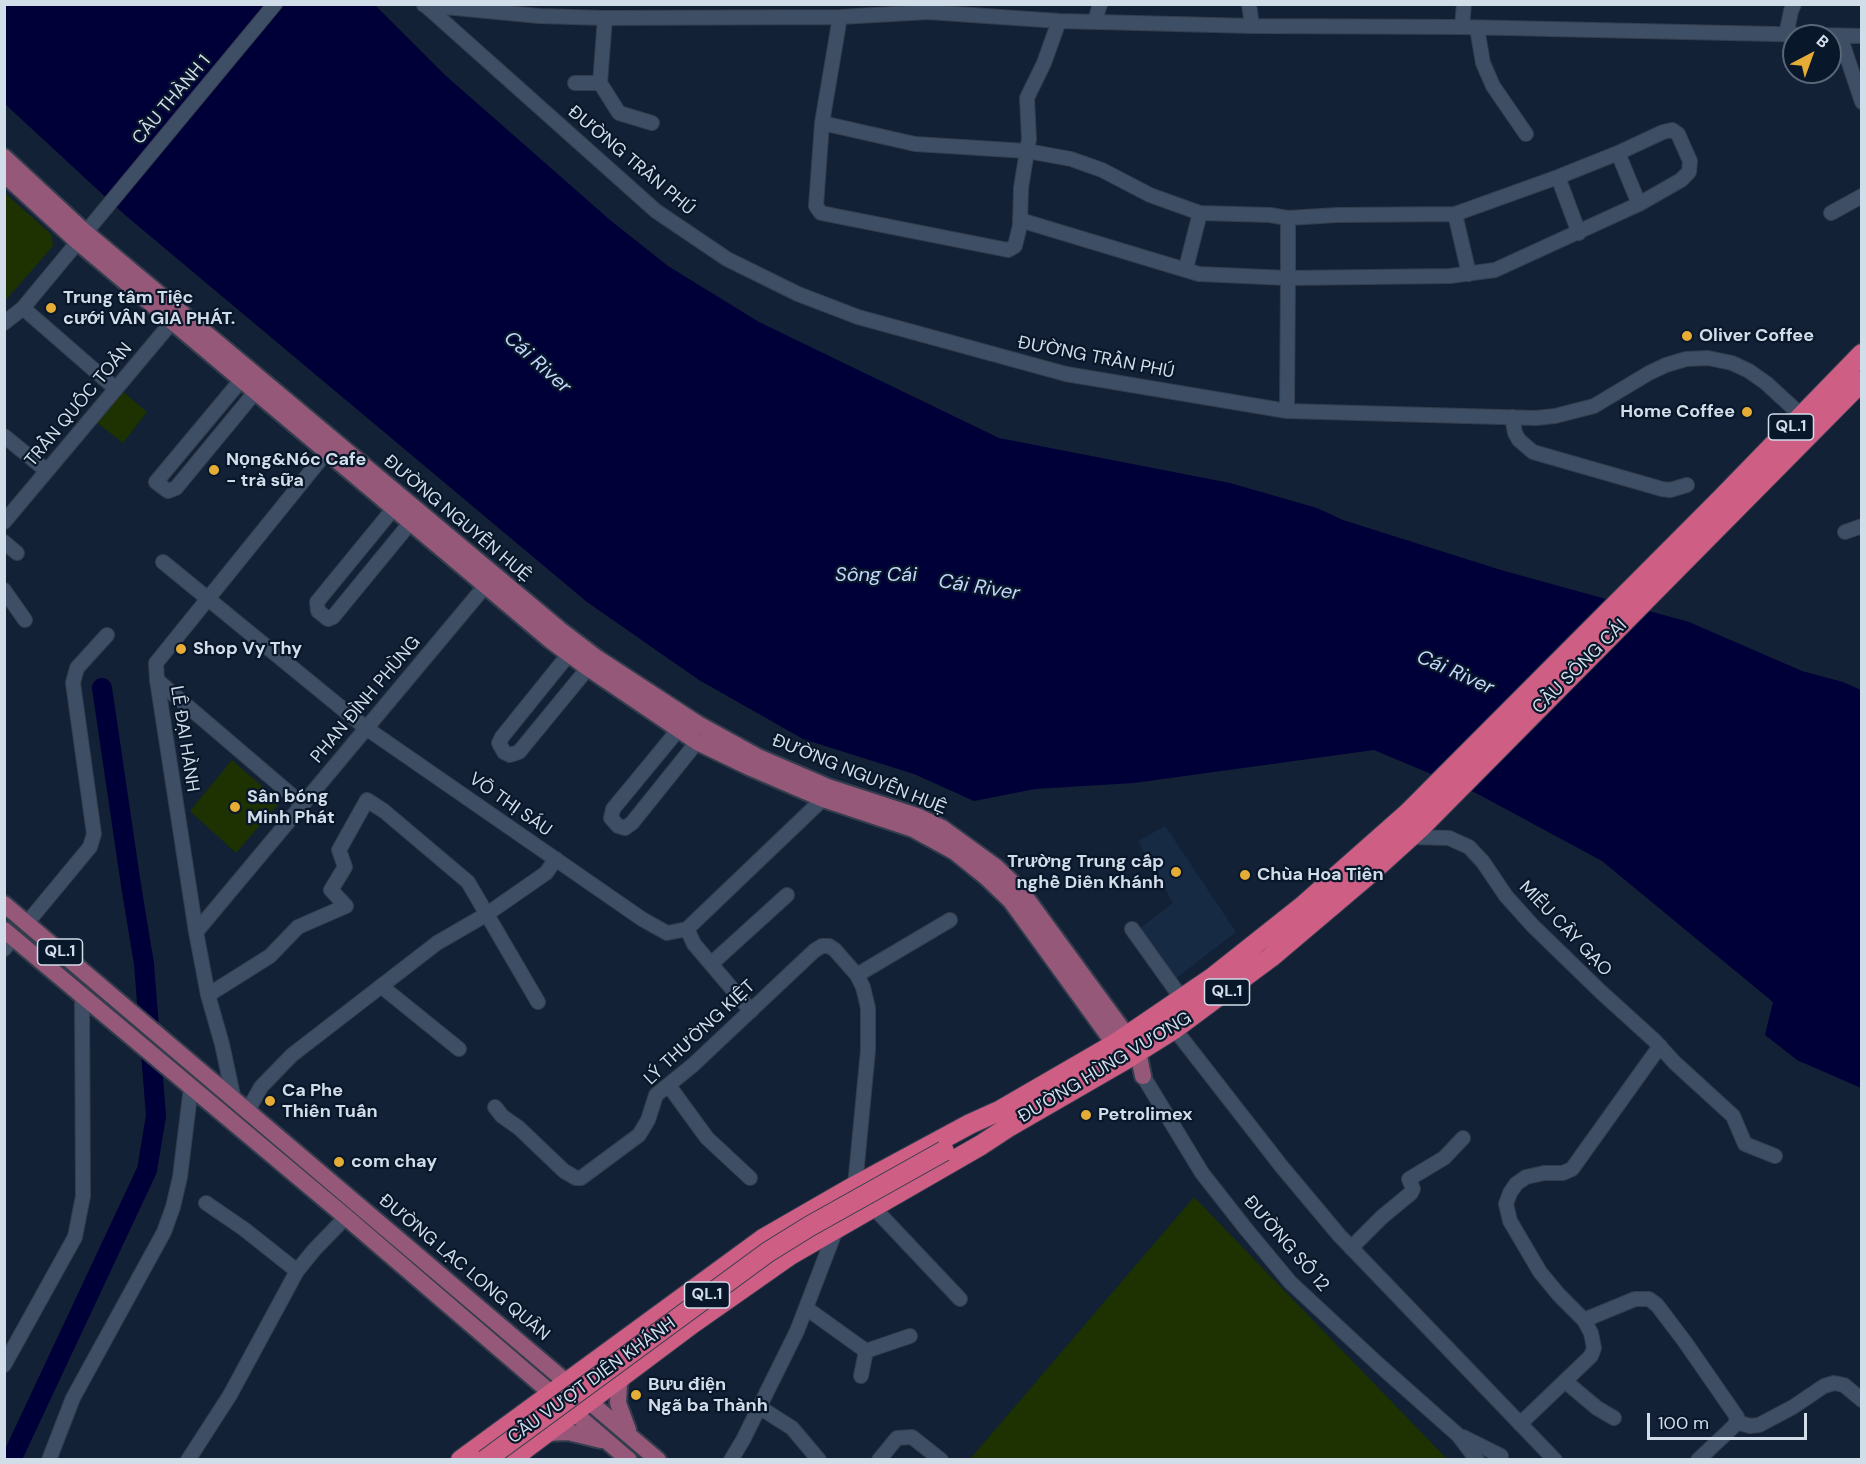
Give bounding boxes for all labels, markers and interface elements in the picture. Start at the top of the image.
north arrow [1782,24,1842,84]
text: B [1812,30,1834,53]
street label: CẦU THÀNH 1 [128,51,216,149]
street label: ĐƯỜNG TRẦN PHÚ [563,102,699,220]
place label: Trung tâm Tiệc cưới VÂN GIA PHÁT. [63,287,235,330]
marker: Trung tâm Tiệc cưới VÂN GIA PHÁT. [44,301,58,315]
place label: Oliver Coffee [1699,325,1814,347]
water label: Cái River [499,327,575,399]
marker: Oliver Coffee [1680,329,1694,343]
street label: ĐƯỜNG TRẦN PHÚ [1016,332,1176,384]
street label: TRẦN QUỐC TOẢN [21,339,137,471]
place label: Home Coffee [1620,401,1735,423]
marker: Home Coffee [1740,405,1754,419]
road number: QL.1 [1768,414,1814,440]
place label: Nọng&Nóc Cafe - trà sữa [226,449,366,492]
street label: ĐƯỜNG NGUYỄN HUỆ [379,451,535,587]
marker: Nọng&Nóc Cafe - trà sữa [207,463,221,477]
water label: Sông Cái [835,564,917,588]
water label: Cái River [937,570,1021,606]
street label: CẦU SÔNG CÁI [1528,615,1632,719]
street label: PHAN ĐÌNH PHÙNG [307,632,425,768]
place label: Shop Vy Thy [193,638,302,660]
marker: Shop Vy Thy [174,642,188,656]
water label: Cái River [1413,645,1497,701]
street label: LÊ ĐẠI HÀNH [165,684,203,794]
street label: ĐƯỜNG NGUYỄN HUỆ [769,730,949,820]
street label: VÕ THỊ SÁU [464,769,556,841]
place label: Sân bóng Minh Phát [247,786,335,828]
marker: Sân bóng Minh Phát [228,800,242,814]
place label: Trường Trung cấp nghề Diên Khánh [1007,851,1164,894]
place label: Chùa Hoa Tiên [1257,864,1384,886]
marker: Trường Trung cấp nghề Diên Khánh [1169,865,1183,879]
marker: Chùa Hoa Tiên [1238,868,1252,882]
street label: MIẾU CÂY GẠO [1514,877,1616,981]
road number: QL.1 [38,939,82,965]
street label: LÝ THƯỜNG KIỆT [640,976,760,1090]
road number: QL.1 [1204,979,1250,1005]
street label: ĐƯỜNG HÙNG VƯƠNG [1014,1008,1196,1128]
place label: Ca Phe Thiên Tuấn [282,1080,378,1122]
marker: Ca Phe Thiên Tuấn [263,1094,277,1108]
place label: Petrolimex [1098,1104,1192,1126]
marker: Petrolimex [1079,1108,1093,1122]
place label: com chay [351,1151,437,1173]
marker: com chay [332,1155,346,1169]
street label: ĐƯỜNG LẠC LONG QUÂN [374,1190,554,1346]
street label: ĐƯỜNG SỐ 12 [1239,1192,1333,1296]
road number: QL.1 [684,1282,730,1308]
street label: CẦU VƯỢT DIÊN KHÁNH [504,1313,680,1449]
place label: Bưu điện Ngã ba Thành [648,1374,768,1416]
marker: Bưu điện Ngã ba Thành [629,1388,643,1402]
scale bar [1650,1401,1810,1439]
text: 100 m [1658,1411,1709,1435]

